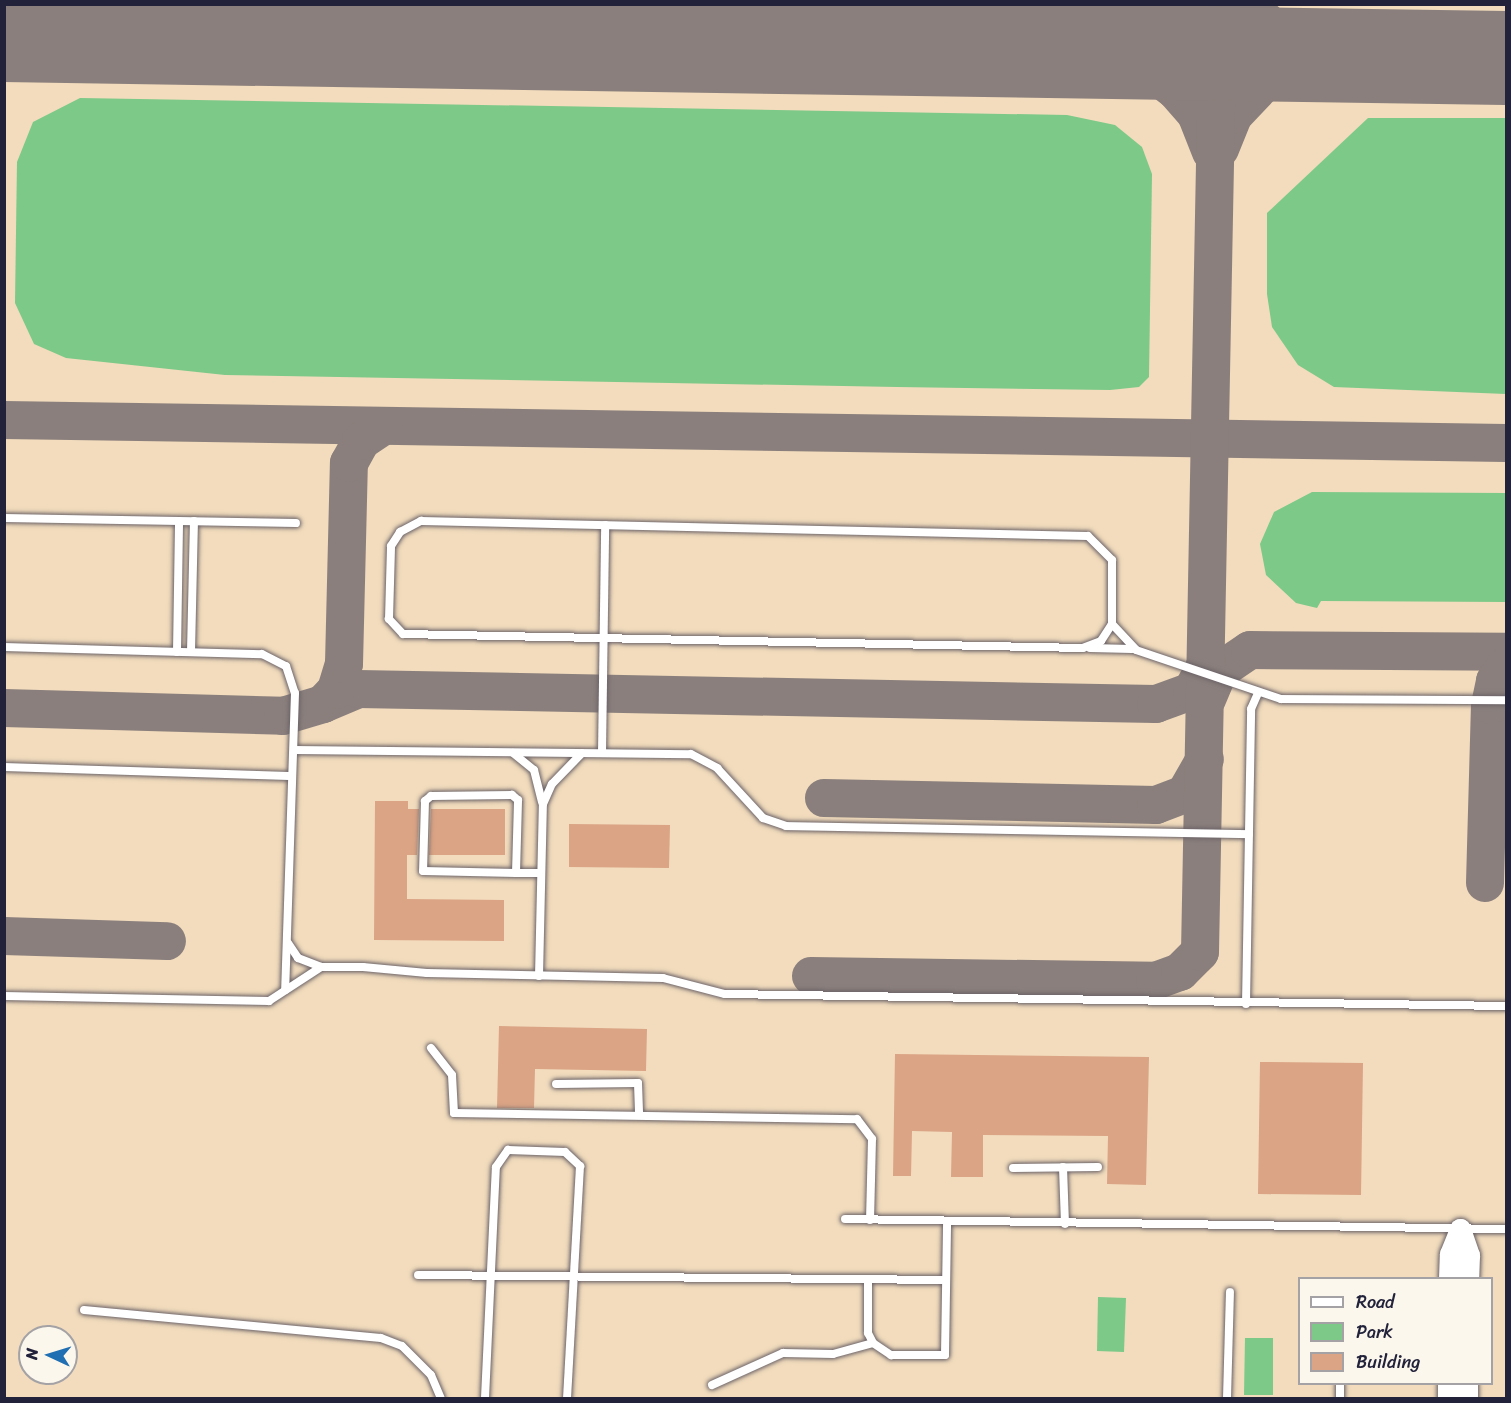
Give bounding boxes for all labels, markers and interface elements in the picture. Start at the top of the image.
legend [1298,1277,1493,1385]
text: Road [1356,1286,1395,1318]
text: Park [1356,1316,1393,1348]
north arrow [18,1325,78,1385]
text: Building [1356,1346,1420,1378]
text: N [17,1347,46,1360]

